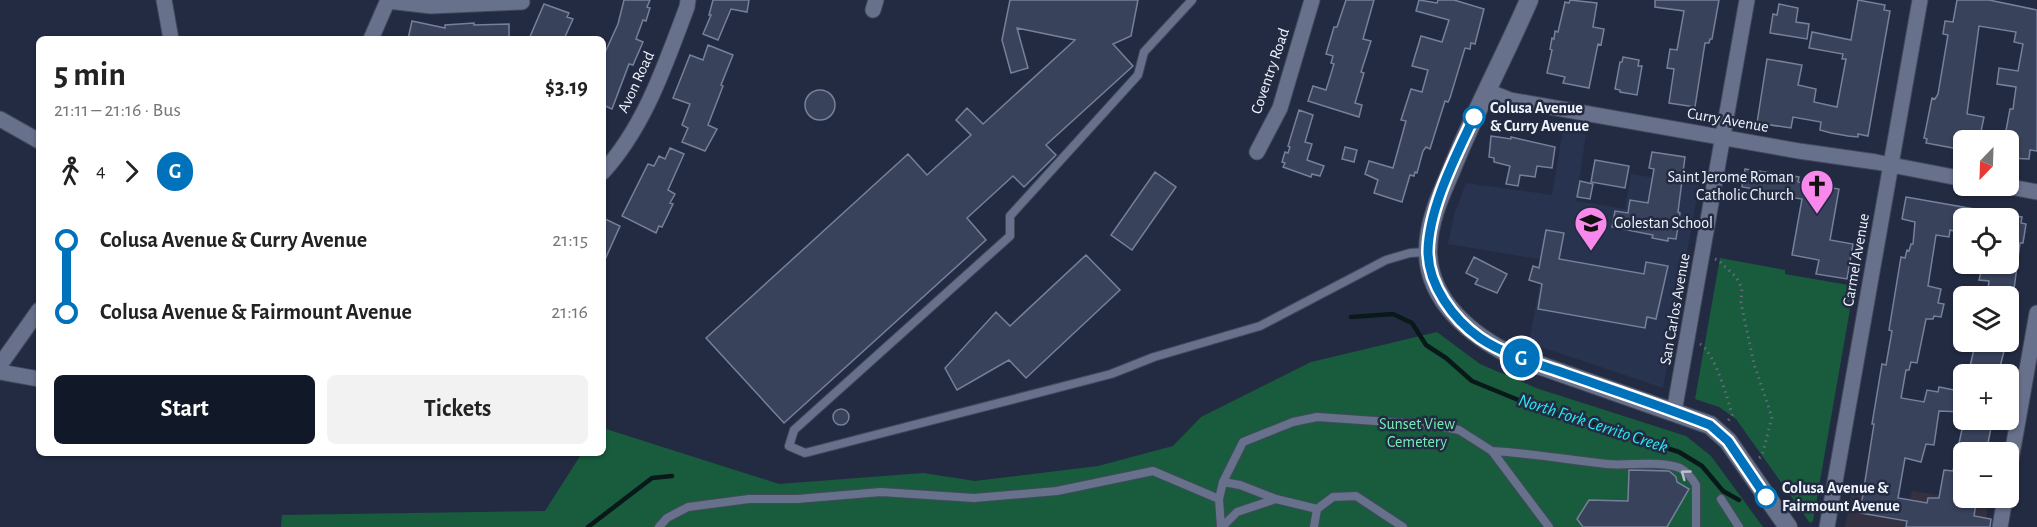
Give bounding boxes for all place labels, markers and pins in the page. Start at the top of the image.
place label: Colusa Avenue & Curry Avenue [1490,100,1589,135]
marker: Colusa Avenue & Curry Avenue [1463,106,1485,128]
church icon: Saint Jerome Roman Catholic Church [1799,168,1835,215]
place label: Saint Jerome Roman Catholic Church [1668,169,1794,203]
school or university icon: Golestan School [1573,205,1609,252]
place label: Golestan School [1614,215,1713,231]
place label: Colusa Avenue & Fairmount Avenue [1782,480,1900,514]
marker: Colusa Avenue & Fairmount Avenue [1755,486,1777,508]

